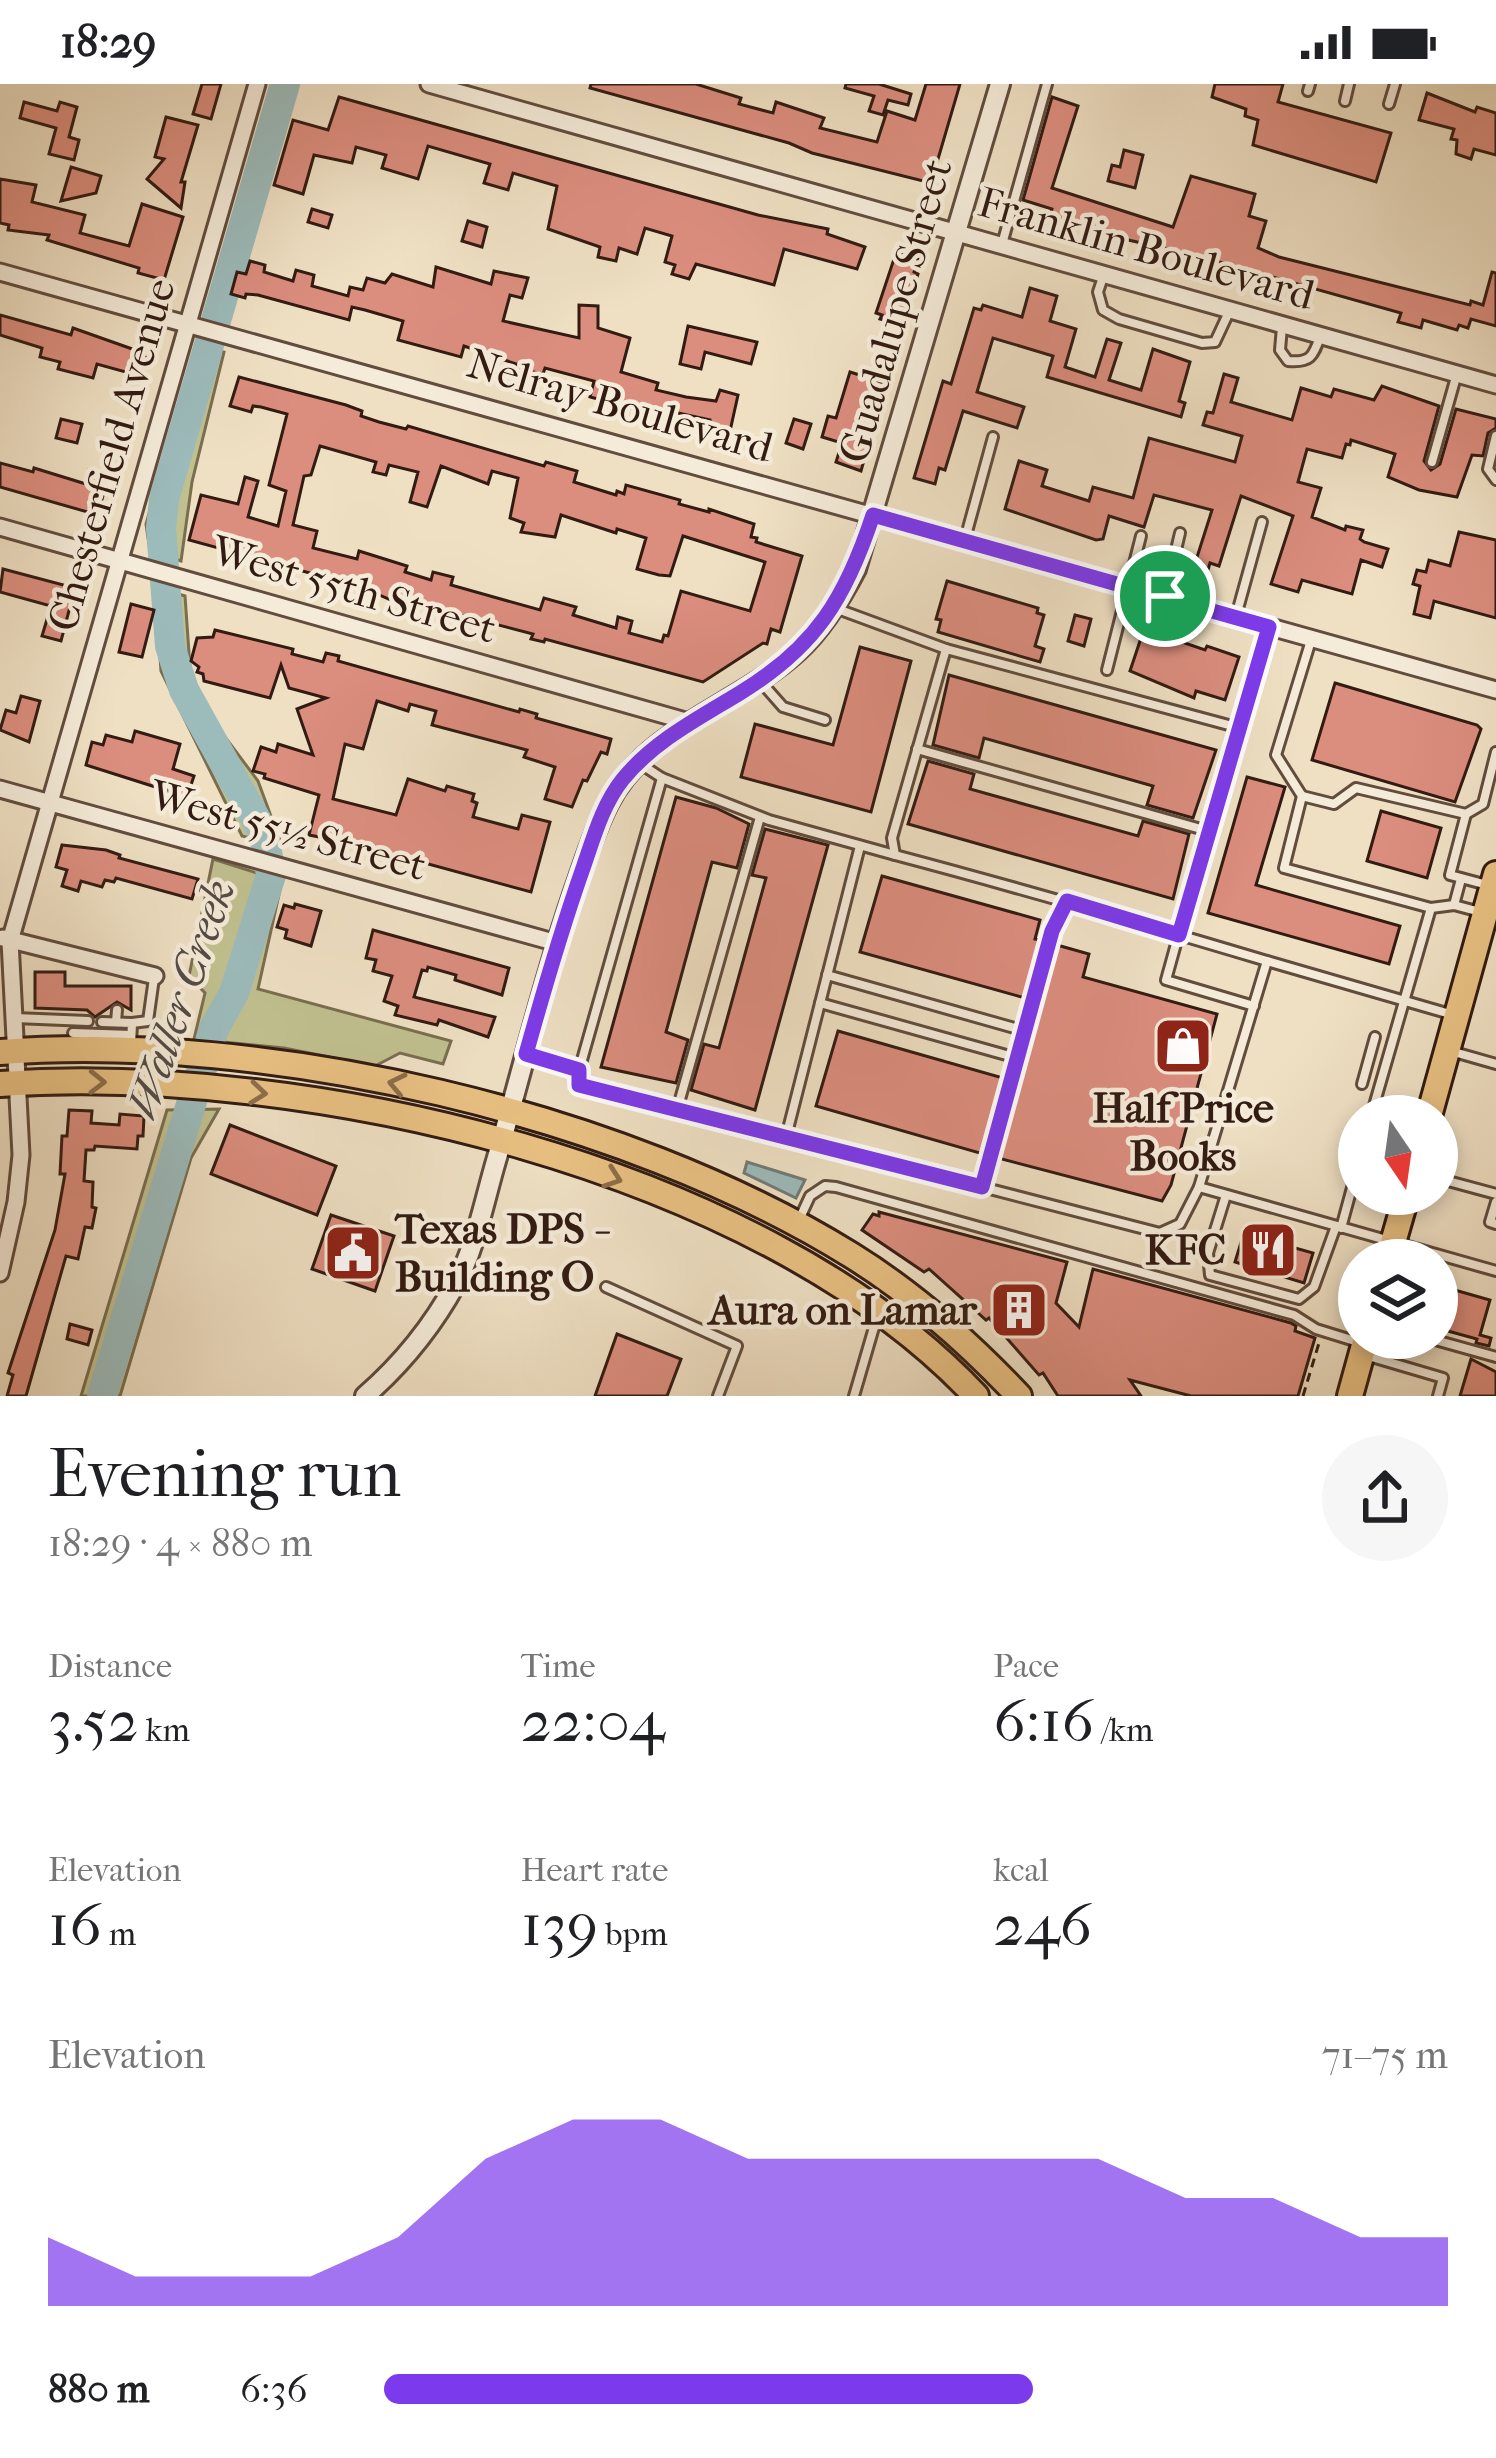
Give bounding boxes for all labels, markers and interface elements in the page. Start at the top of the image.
text: 18:29 [60,16,156,69]
street label: Guadalupe Street [829,153,963,469]
street label: Franklin Boulevard [972,178,1321,321]
street label: Chesterfield Avenue [38,273,186,637]
street label: Nelray Boulevard [462,339,779,473]
street label: West 55th Street [205,526,502,654]
pin [1114,545,1216,647]
icon: arrive [1132,563,1198,629]
street label: West 55½ Street [144,770,431,891]
water label: Waller Creek [115,873,247,1125]
shop icon: Half Price Books [1152,1015,1214,1077]
one-way arrow [88,1069,107,1095]
one-way arrow [387,1072,407,1097]
one-way arrow [248,1080,268,1106]
place label: Half Price Books [1092,1084,1274,1181]
north arrow [1338,1095,1458,1215]
map controls [1338,1095,1458,1359]
one-way arrow [601,1164,622,1188]
place label: Texas DPS - Building O [394,1205,611,1302]
restaurant icon: KFC [1237,1219,1299,1281]
public building icon: Texas DPS - Building O [322,1222,384,1284]
place label: KFC [1145,1226,1226,1275]
button: layers [1338,1239,1458,1359]
building icon: Aura on Lamar [988,1279,1050,1341]
place label: Aura on Lamar [706,1286,978,1335]
button: share [1322,1435,1448,1561]
text: Evening run [48,1436,401,1513]
text: 18:29 · 4 × 880 m [48,1520,312,1566]
text: Distance [48,1647,172,1686]
text: Time [521,1647,596,1686]
text: Pace [993,1647,1059,1686]
text: 3.52 [48,1686,139,1757]
text: 22:04 [521,1686,665,1757]
text: 6:16 [993,1686,1094,1757]
text: km [139,1711,190,1750]
text: /km [1094,1711,1154,1750]
text: Elevation [48,1851,181,1890]
text: Heart rate [521,1851,668,1890]
text: kcal [993,1851,1049,1890]
text: 16 [48,1890,102,1961]
text: 139 [521,1890,598,1961]
text: 246 [993,1890,1092,1961]
text: m [102,1915,136,1954]
text: bpm [598,1915,668,1954]
text: Elevation [48,2032,206,2078]
text: 71–75 m [1322,2032,1448,2078]
text: 880 m [48,2366,150,2412]
text: 6:36 [240,2366,308,2412]

